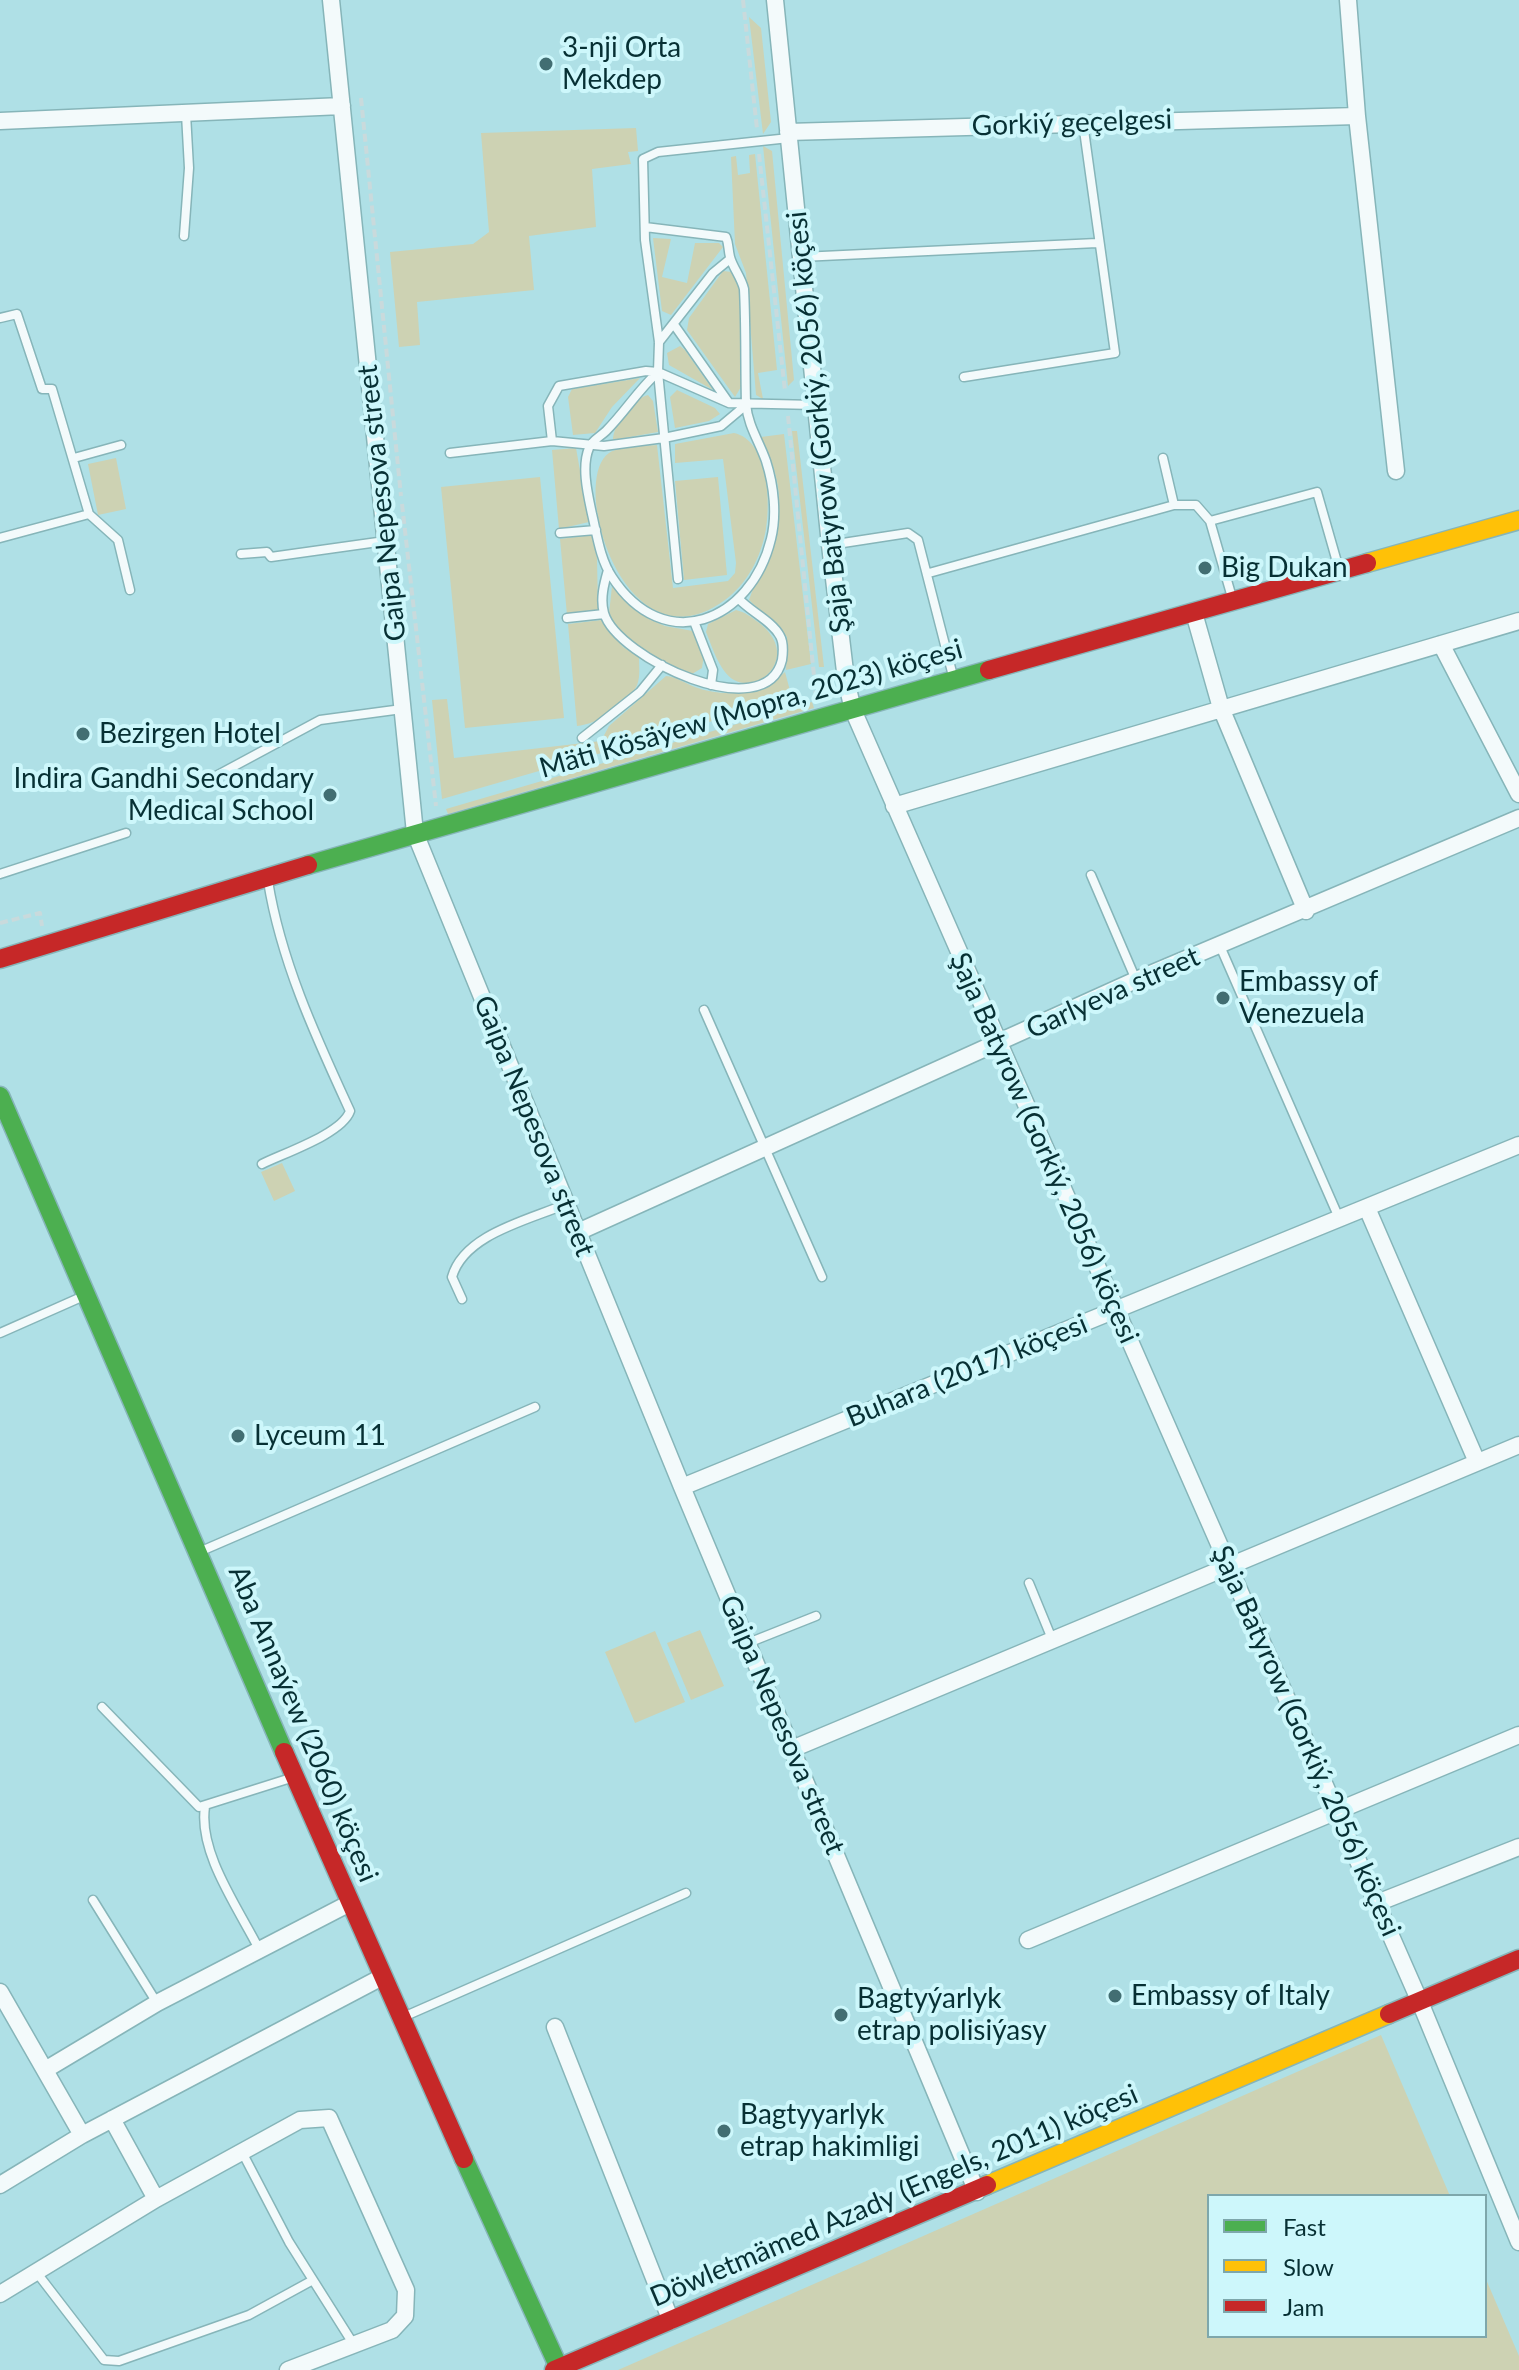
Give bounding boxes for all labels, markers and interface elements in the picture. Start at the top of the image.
place label: 3-nji Orta Mekdep [562,31,681,97]
marker: 3-nji Orta Mekdep [537,55,555,73]
street label: Gorkiý geçelgesi [971,103,1173,143]
street label: Şaja Batyrow (Gorkiý, 2056) köçesi [780,209,858,635]
street label: Gaipa Nepesova street [351,363,413,643]
place label: Big Dukan [1221,551,1348,585]
marker: Big Dukan [1196,559,1214,577]
street label: Mäti Kösäýew (Mopra, 2023) köçesi [536,632,966,786]
place label: Bezirgen Hotel [99,717,281,751]
marker: Bezirgen Hotel [74,725,92,743]
place label: Indira Gandhi Secondary Medical School [13,762,314,828]
marker: Indira Gandhi Secondary Medical School [321,786,339,804]
street label: Garlyeva street [1021,940,1205,1046]
street label: Şaja Batyrow (Gorkiý, 2056) köçesi [942,947,1146,1349]
place label: Embassy of Venezuela [1239,965,1378,1031]
marker: Embassy of Venezuela [1214,989,1232,1007]
street label: Gaipa Nepesova street [466,991,602,1261]
street label: Buhara (2017) köçesi [841,1307,1093,1435]
place label: Lyceum 11 [254,1419,386,1453]
marker: Lyceum 11 [229,1427,247,1445]
street label: Şaja Batyrow (Gorkiý, 2056) köçesi [1204,1540,1408,1942]
street label: Aba Annaýew (2060) köçesi [221,1561,385,1887]
street label: Gaipa Nepesova street [712,1590,852,1860]
place label: Embassy of Italy [1131,1979,1330,2013]
place label: Bagtyýarlyk etrap polisiýasy [857,1982,1047,2048]
marker: Embassy of Italy [1106,1987,1124,2005]
marker: Bagtyýarlyk etrap polisiýasy [832,2006,850,2024]
street label: Döwletmämed Azady (Engels, 2011) köçesi [645,2078,1143,2314]
place label: Bagtyyarlyk etrap hakimligi [740,2098,920,2164]
marker: Bagtyyarlyk etrap hakimligi [715,2122,733,2140]
legend [1207,2194,1487,2338]
text: Fast [1283,2212,1326,2241]
text: Slow [1283,2252,1334,2281]
text: Jam [1283,2292,1324,2321]

